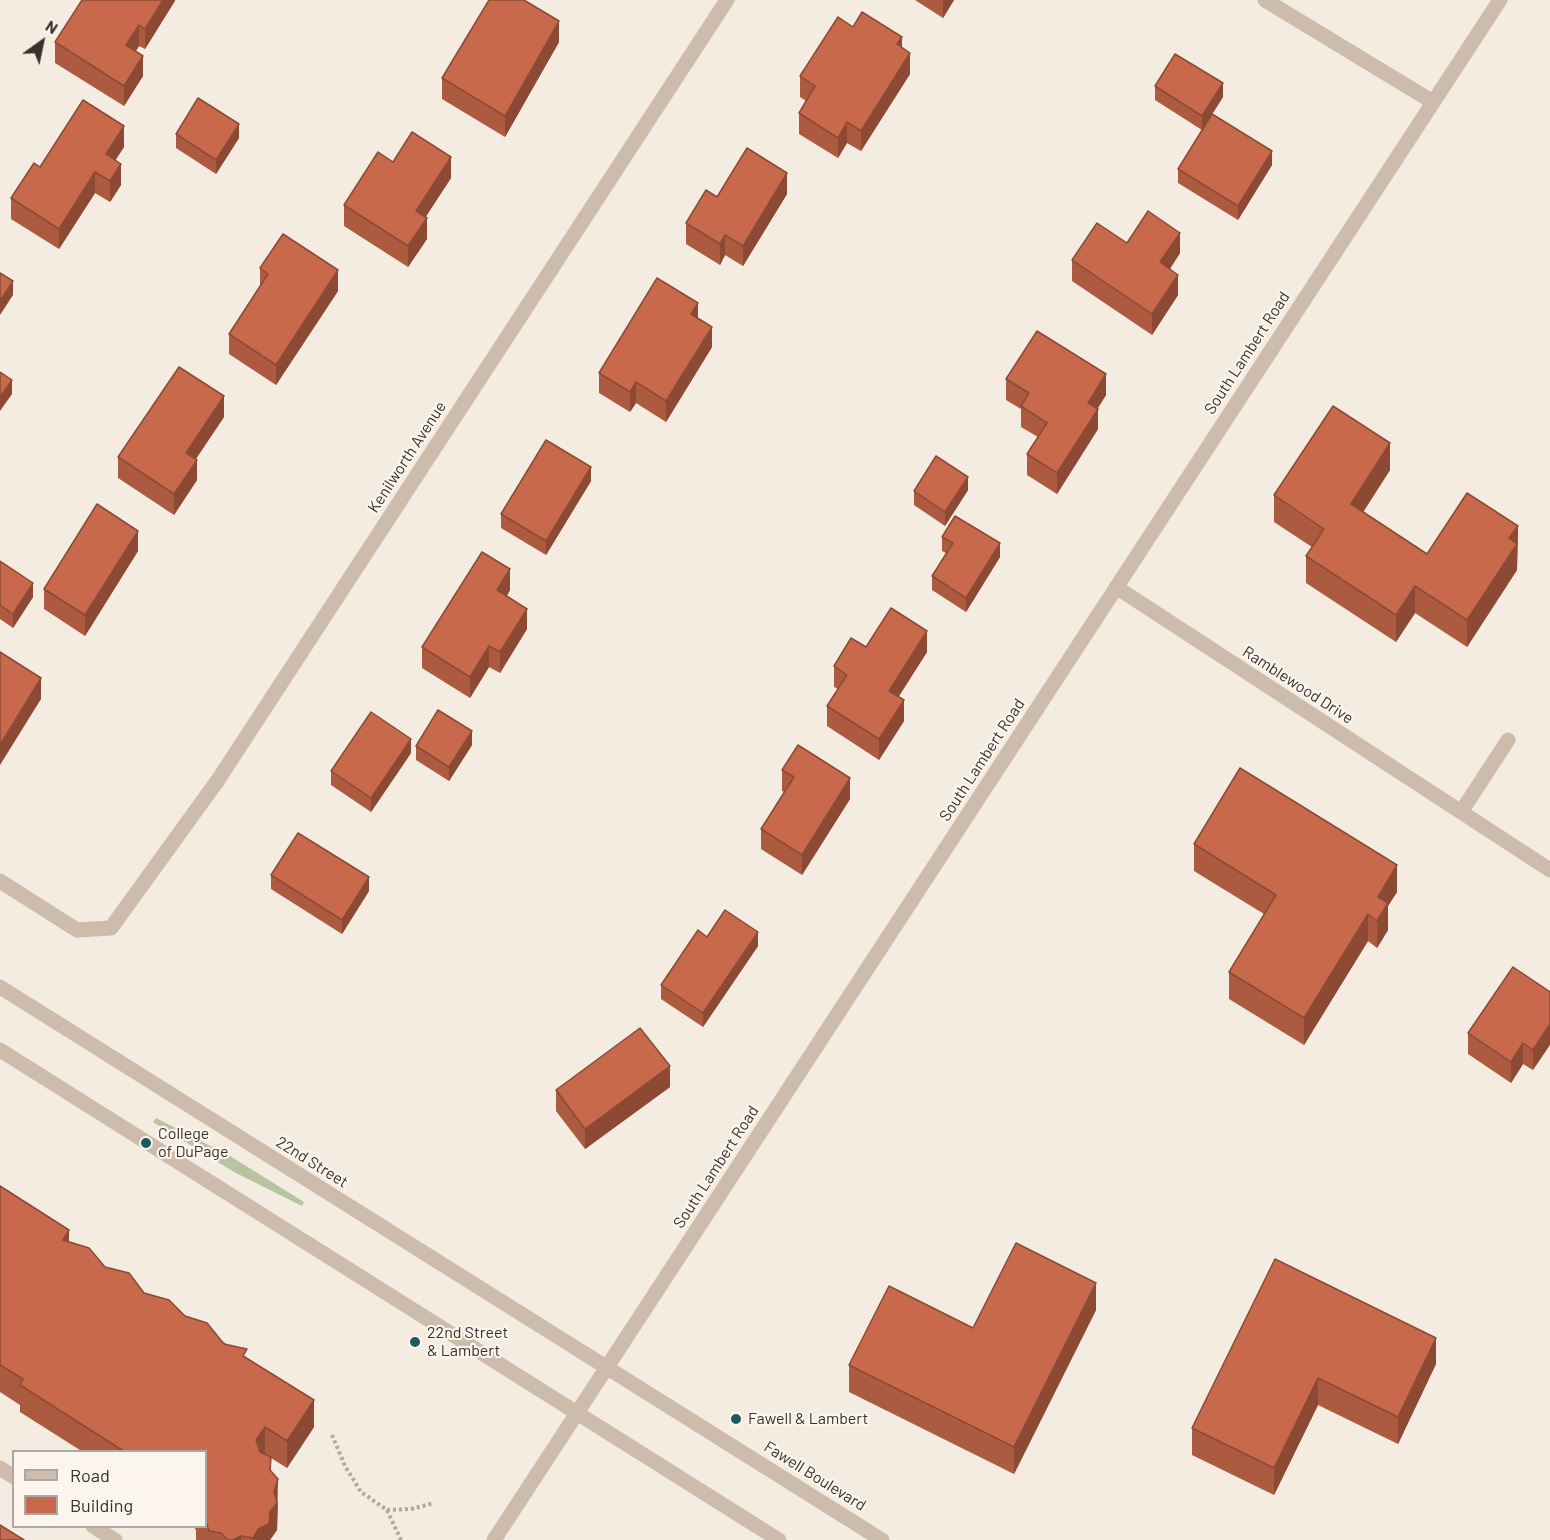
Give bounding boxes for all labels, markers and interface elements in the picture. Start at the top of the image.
north arrow [12,12,72,72]
text: N [42,16,62,37]
street label: South Lambert Road [1200,288,1294,418]
street label: Kenilworth Avenue [364,398,450,516]
street label: Ramblewood Drive [1239,642,1357,728]
street label: South Lambert Road [935,695,1029,825]
street label: South Lambert Road [669,1102,763,1232]
place label: College of DuPage [158,1124,228,1162]
street label: 22nd Street [272,1132,352,1192]
marker: College of DuPage [139,1136,153,1150]
place label: 22nd Street & Lambert [427,1323,508,1361]
marker: 22nd Street & Lambert [408,1335,422,1349]
place label: Fawell & Lambert [748,1409,868,1429]
marker: Fawell & Lambert [729,1412,743,1426]
street label: Fawell Boulevard [761,1437,869,1515]
legend [12,1450,207,1528]
text: Road [70,1464,110,1486]
text: Building [70,1494,133,1516]

